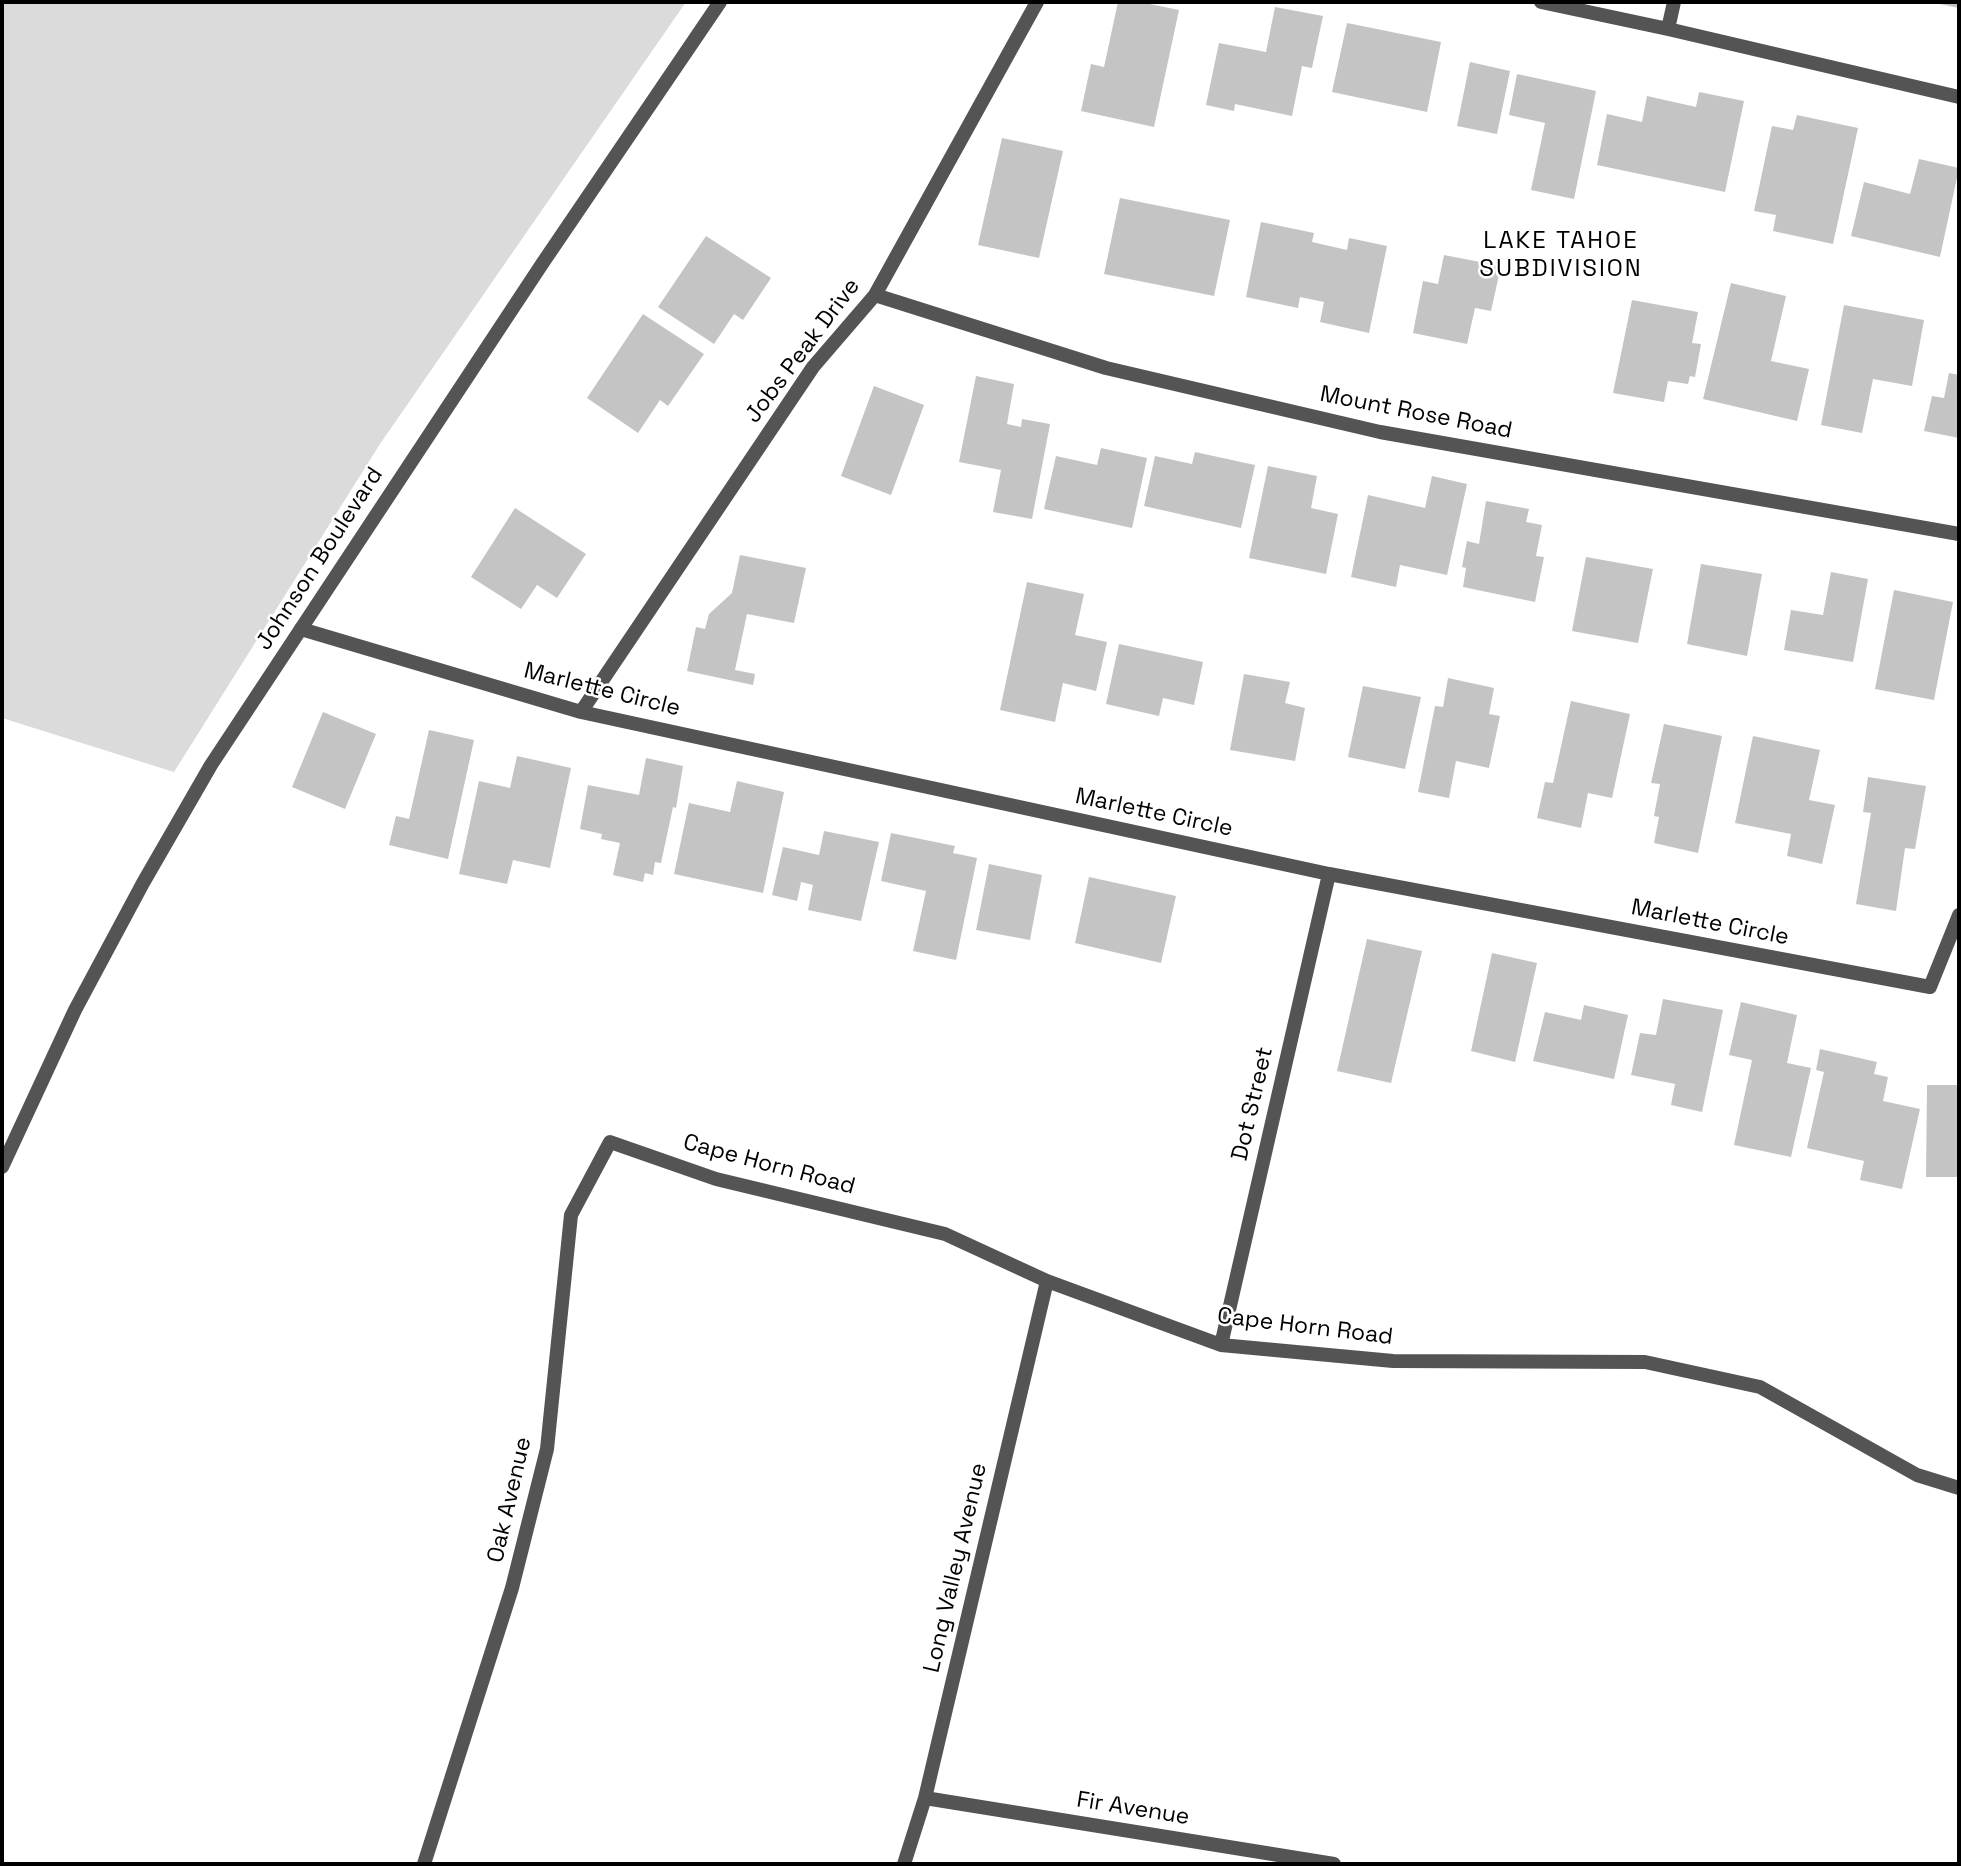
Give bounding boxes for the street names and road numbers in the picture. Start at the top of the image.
street label: Jobs Peak Drive [740,273,866,429]
street label: Mount Rose Road [1318,381,1514,445]
street label: Johnson Boulevard [251,462,389,656]
street label: Marlette Circle [521,657,683,723]
street label: Marlette Circle [1073,783,1235,843]
street label: Marlette Circle [1629,894,1791,952]
street label: Dot Street [1227,1044,1279,1164]
street label: Cape Horn Road [680,1129,858,1201]
street label: Cape Horn Road [1216,1303,1394,1351]
street label: Oak Avenue [482,1434,538,1566]
street label: Long Valley Avenue [918,1461,994,1675]
street label: Fir Avenue [1075,1786,1191,1832]

